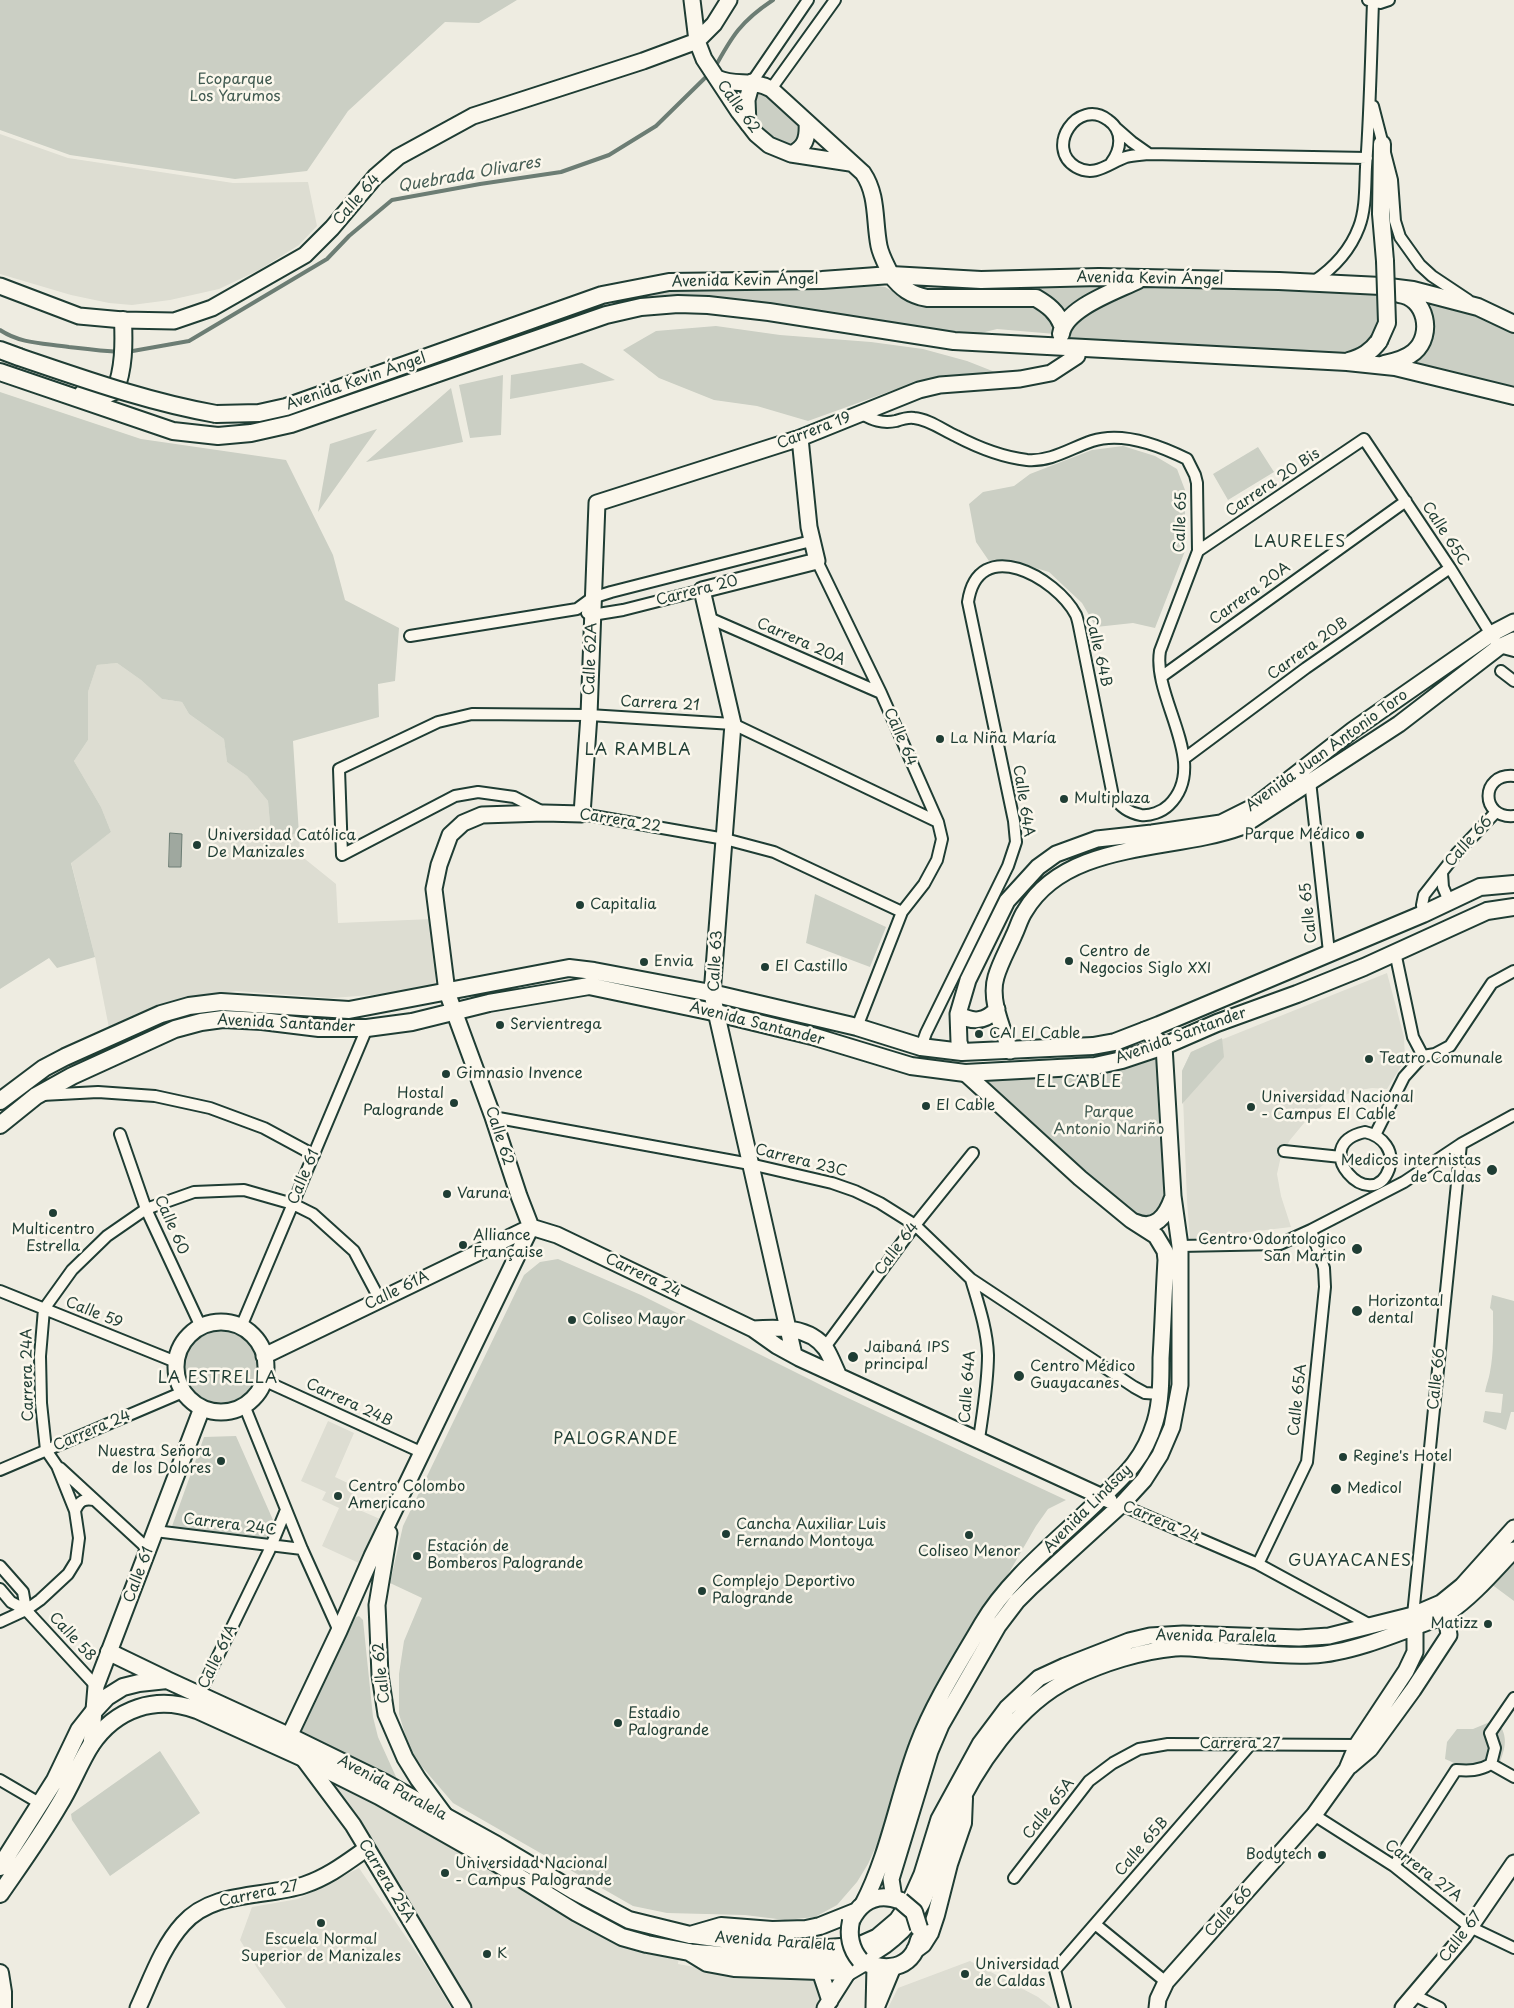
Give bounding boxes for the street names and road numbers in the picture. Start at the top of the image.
street label: Calle 62 [713,77,763,137]
street label: Calle 64 [330,171,384,229]
street label: Avenida Kevin Ángel [1076,269,1224,289]
street label: Avenida Kevin Ángel [671,271,819,291]
street label: Avenida Kevin Ángel [284,350,428,414]
street label: Carrera 19 [774,409,854,453]
street label: Carrera 20 Bis [1223,445,1323,521]
street label: Calle 65 [1171,491,1191,553]
street label: Calle 65C [1418,499,1472,569]
street label: Carrera 20A [1206,559,1294,629]
street label: Carrera 20 [654,572,740,610]
street label: Calle 64B [1081,613,1115,689]
street label: Carrera 20A [754,614,848,670]
street label: Carrera 20B [1264,614,1352,684]
street label: Calle 62A [581,622,601,696]
street label: Avenida Juan Antonio Toro [1243,686,1411,816]
street label: Carrera 21 [620,693,700,715]
street label: Calle 64 [879,705,921,769]
street label: Calle 64A [1008,764,1038,838]
street label: Carrera 22 [578,806,662,836]
street label: Calle 66 [1442,813,1496,871]
street label: Calle 65 [1297,882,1321,944]
street label: Calle 63 [705,930,727,992]
street label: Avenida Santander [688,999,826,1049]
street label: Avenida Santander [1113,1004,1249,1068]
street label: Avenida Santander [217,1011,355,1037]
street label: Calle 62 [481,1104,517,1168]
street label: Carrera 23C [753,1141,849,1181]
street label: Calle 61 [284,1147,324,1207]
street label: Calle 60 [150,1193,192,1257]
street label: Calle 64 [871,1219,923,1279]
street label: Carrera 24 [602,1250,684,1302]
street label: Calle 61A [362,1268,432,1314]
street label: Calle 59 [63,1293,125,1333]
street label: Carrera 24A [18,1328,38,1422]
street label: Calle 66 [1425,1347,1449,1411]
street label: Calle 64A [956,1350,980,1424]
street label: Calle 65A [1285,1363,1311,1437]
street label: Carrera 24B [303,1375,395,1431]
street label: Carrera 24 [51,1407,133,1455]
street label: Avenida Lindsay [1040,1461,1136,1557]
street label: Carrera 24 [1120,1498,1202,1546]
street label: Carrera 24C [182,1510,278,1540]
street label: Calle 61 [120,1545,158,1605]
street label: Calle 58 [45,1609,99,1665]
street label: Calle 61A [195,1622,241,1692]
street label: Avenida Paralela [1155,1627,1277,1647]
street label: Calle 62 [370,1642,394,1704]
street label: Carrera 27 [1200,1735,1280,1753]
street label: Avenida Paralela [334,1752,450,1824]
street label: Calle 65A [1020,1775,1078,1843]
street label: Calle 65B [1112,1814,1172,1880]
street label: Carrera 25A [354,1836,418,1926]
street label: Carrera 27A [1381,1836,1465,1906]
street label: Carrera 27 [218,1877,300,1911]
street label: Calle 66 [1202,1883,1256,1941]
street label: Calle 67 [1436,1908,1486,1966]
street label: Avenida Paralela [714,1929,836,1955]

